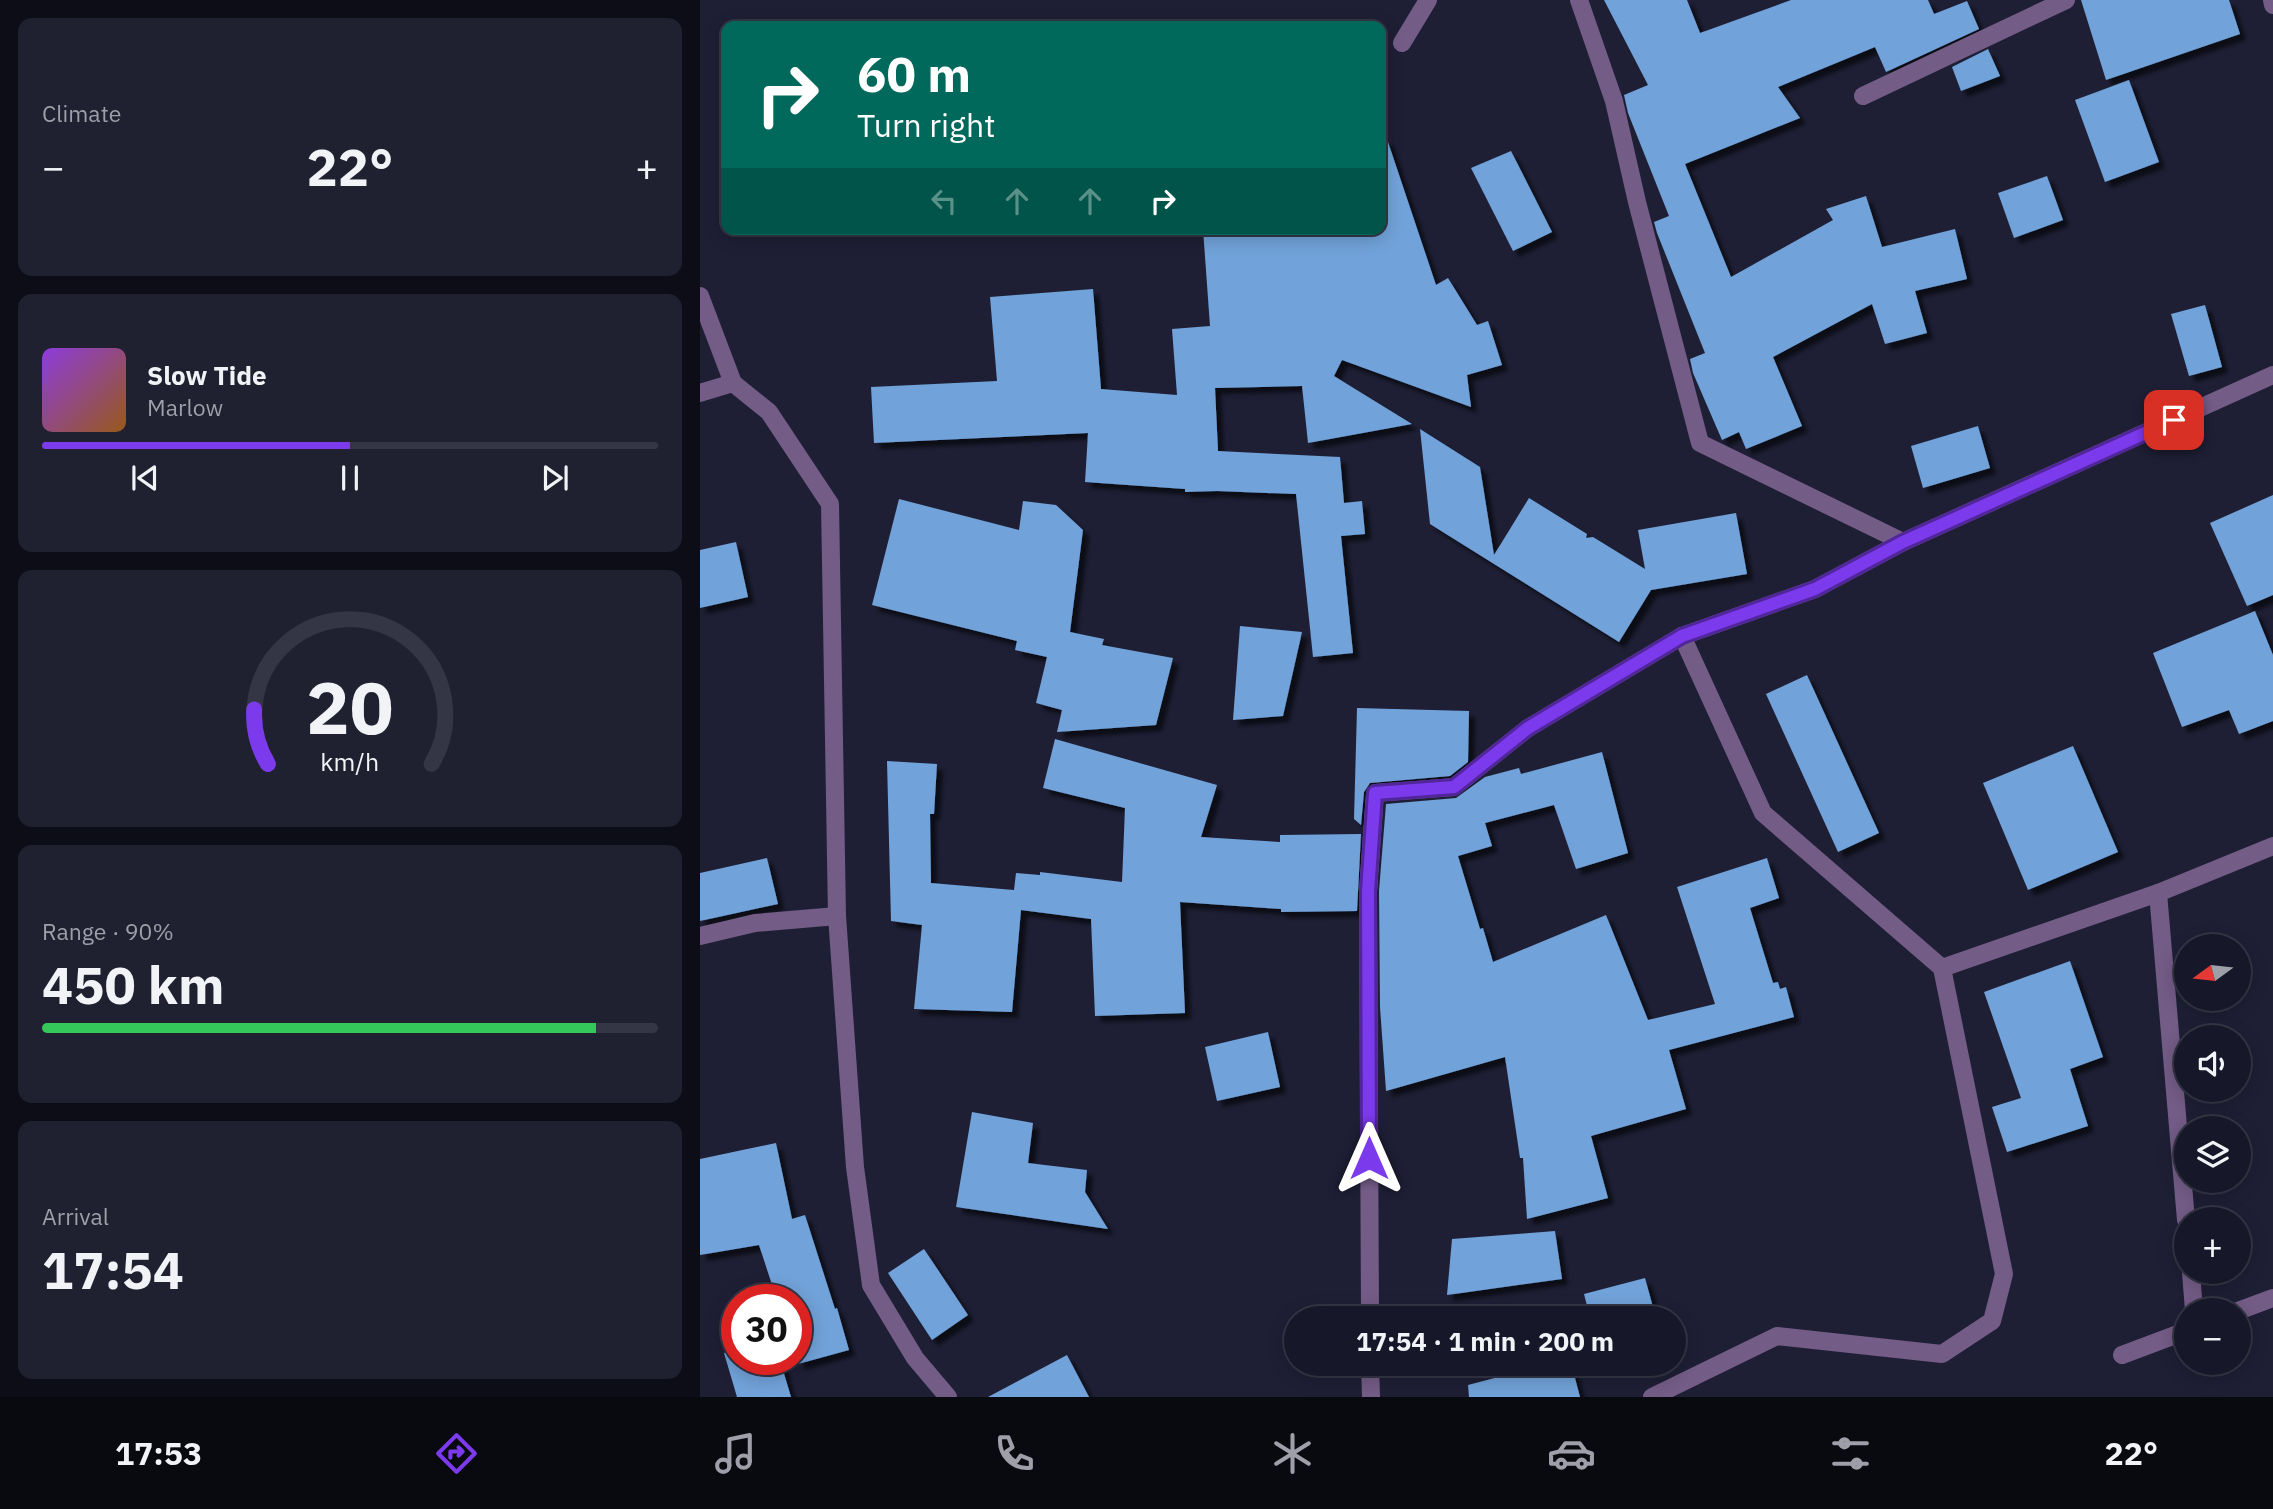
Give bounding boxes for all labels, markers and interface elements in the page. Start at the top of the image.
text: 60 m [857,42,971,105]
icon: right [742,49,833,140]
text: Climate [42,98,121,128]
text: Turn right [857,104,995,146]
text: 22° [307,133,393,200]
text: − [42,142,65,191]
text: + [635,142,658,191]
icon: left [925,182,963,220]
icon: ahead [998,182,1036,220]
icon: ahead [1071,182,1109,220]
icon: right [1144,182,1182,220]
text: Slow Tide [147,358,267,392]
pin [2144,390,2204,450]
text: Marlow [147,392,223,422]
icon: arrive [2155,401,2193,439]
icon: previous [126,459,164,497]
icon: pause [331,459,369,497]
icon: next [536,459,574,497]
text: 20 [306,660,394,755]
text: km/h [321,745,379,778]
text: Range · 90% [42,916,174,946]
north arrow [2174,934,2250,1012]
map controls [2174,934,2251,1375]
text: 450 km [42,951,224,1018]
button: sound [2174,1025,2251,1102]
button: layers [2174,1116,2251,1193]
position arrow [1332,1121,1406,1195]
text: Arrival [42,1201,109,1231]
button: + [2174,1207,2251,1284]
text: 17:54 [42,1236,184,1303]
speed limit sign: 30 [721,1284,812,1375]
button: − [2174,1298,2251,1375]
text: 17:54 · 1 min · 200 m [1356,1324,1614,1358]
icon: directions [432,1429,481,1478]
icon: music [711,1429,760,1478]
icon: phone [990,1429,1039,1478]
icon: climate [1268,1429,1317,1478]
icon: car [1547,1429,1596,1478]
icon: filters [1826,1429,1875,1478]
text: 17:53 [115,1432,202,1474]
text: 22° [2105,1432,2158,1474]

